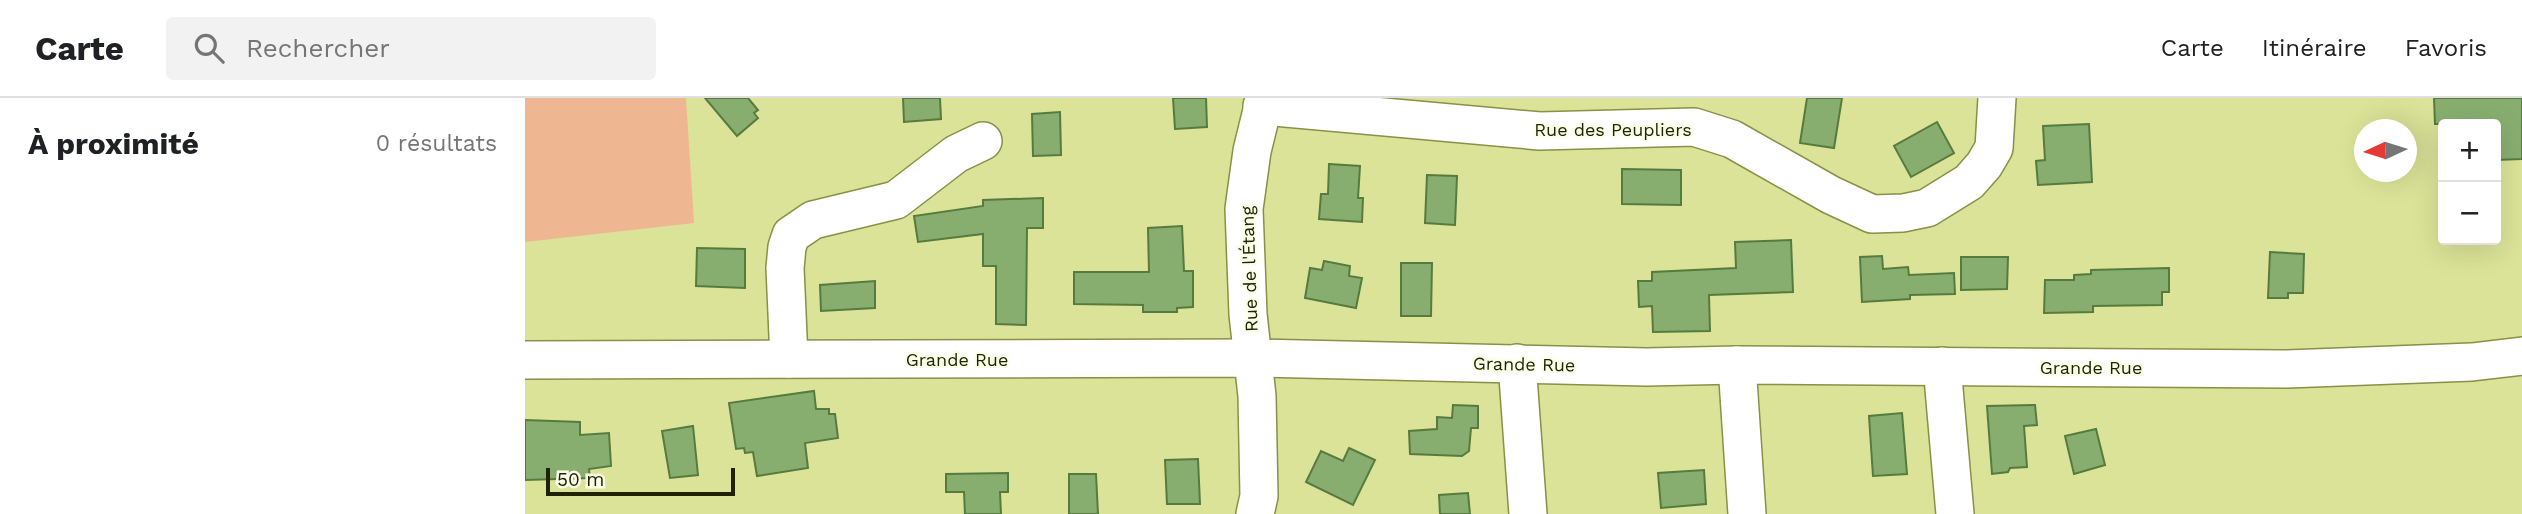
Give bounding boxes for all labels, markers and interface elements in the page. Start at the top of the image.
search box [166,17,656,80]
text: Carte [35,29,124,68]
icon: search [190,29,228,67]
text: Rechercher [246,33,390,63]
text: Carte [2161,34,2224,62]
text: Itinéraire [2262,34,2367,62]
text: Favoris [2405,34,2487,62]
street label: Rue des Peupliers [1534,119,1692,140]
north arrow [2354,119,2417,182]
map controls [2438,119,2501,245]
button: + [2438,119,2501,182]
text: À proximité [28,126,199,161]
text: 0 résultats [376,130,497,157]
button: − [2438,182,2501,245]
street label: Rue de l'Étang [1236,205,1262,332]
street label: Grande Rue [906,349,1008,370]
street label: Grande Rue [1473,353,1575,375]
street label: Grande Rue [2040,357,2142,378]
scale bar [546,465,735,497]
text: 50 m [557,468,604,491]

